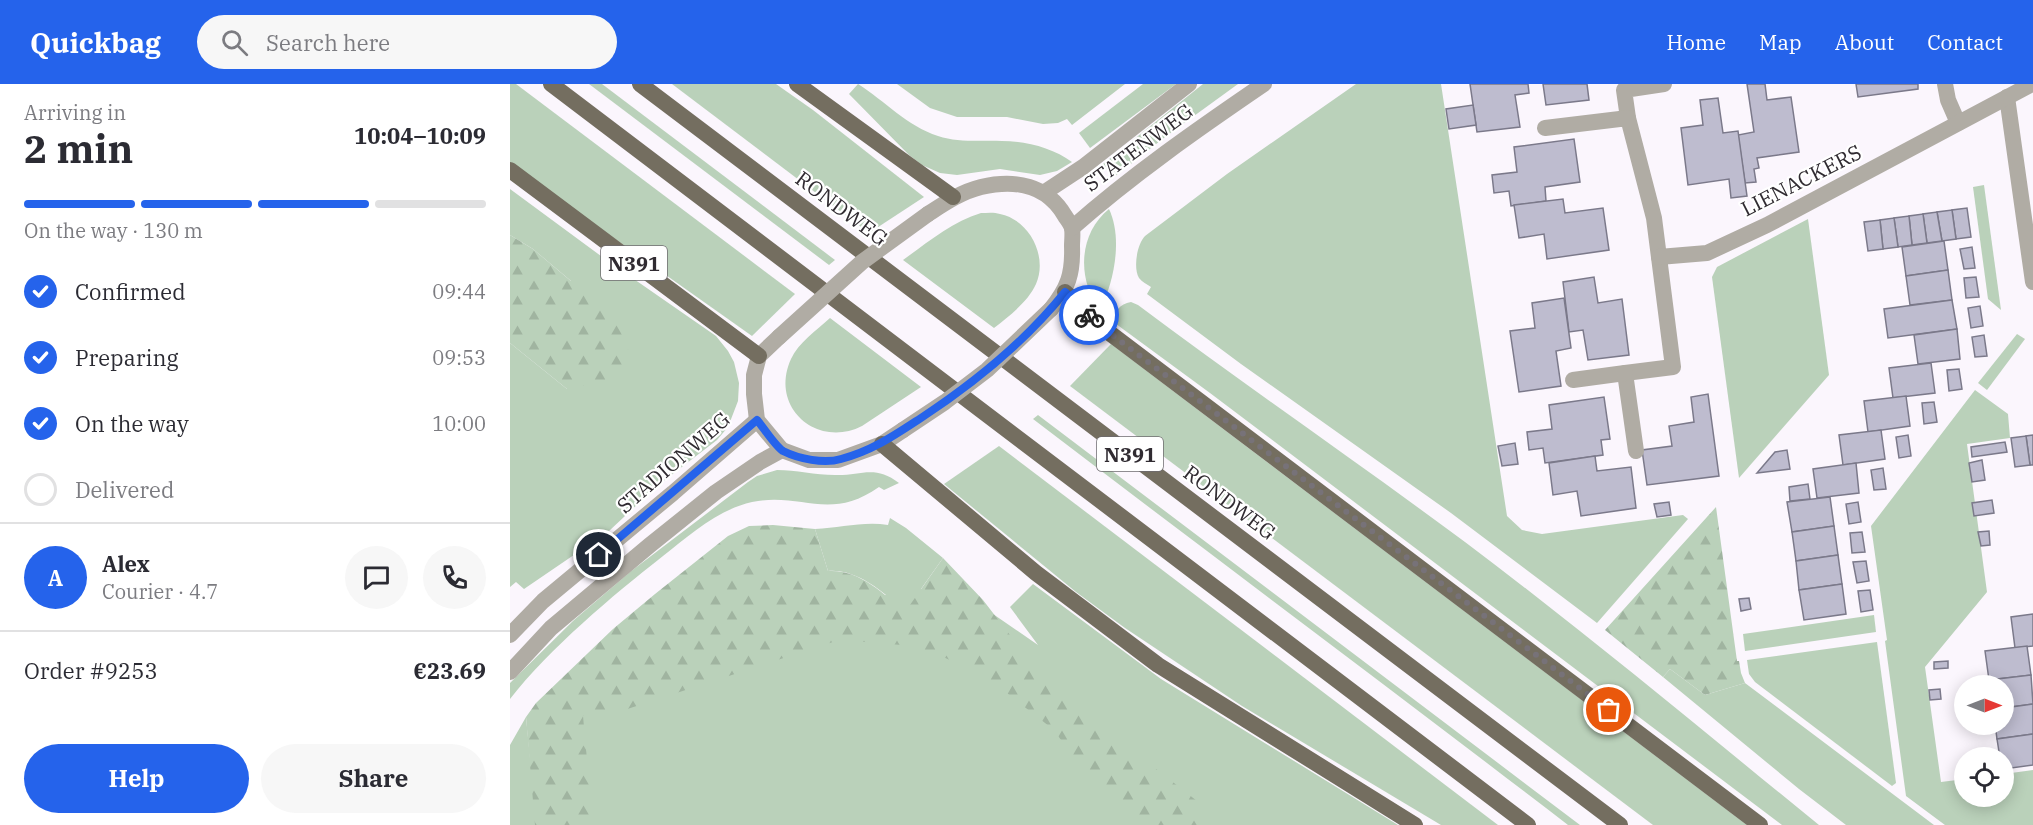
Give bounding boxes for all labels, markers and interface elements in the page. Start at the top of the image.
search box [197,15,617,69]
text: Quickbag [30,24,161,61]
icon: search [218,26,251,59]
text: Search here [266,28,390,57]
text: Home [1666,28,1726,56]
text: Map [1759,28,1802,56]
text: About [1835,28,1894,56]
text: Contact [1927,28,2003,56]
street label: STATENWEG [1078,97,1198,197]
text: Arriving in [24,99,126,126]
text: 10:04–10:09 [354,121,486,150]
text: 2 min [24,123,133,174]
street label: LIENACKERS [1736,138,1866,222]
street label: RONDWEG [790,164,894,252]
text: On the way · 130 m [24,217,203,244]
road number: N391 [601,246,667,280]
icon: check [24,275,57,308]
text: Confirmed [75,277,186,306]
text: 09:44 [432,278,486,305]
courier [1059,285,1119,345]
icon: bike [1073,299,1106,332]
icon: check [24,341,57,374]
text: Preparing [75,343,179,372]
text: 09:53 [432,344,486,371]
street label: STADIONWEG [610,405,736,519]
icon: check [24,407,57,440]
text: On the way [75,409,189,438]
text: 10:00 [432,410,486,437]
road number: N391 [1097,437,1163,471]
street label: RONDWEG [1178,458,1282,546]
text: Delivered [75,475,174,504]
pin [573,529,624,580]
icon: home [582,538,615,571]
button: chat [345,546,408,609]
button: phone [423,546,486,609]
text: Alex [102,549,150,578]
text: A [48,563,63,592]
text: Courier · 4.7 [102,578,218,605]
text: Order #9253 [24,656,158,685]
text: €23.69 [413,656,486,685]
north arrow [1954,675,2014,735]
map controls [1954,675,2014,807]
pin [1583,684,1634,735]
icon: bag [1592,693,1625,726]
button: Help [24,744,249,813]
button: Share [261,744,486,813]
button: locate [1954,747,2014,807]

